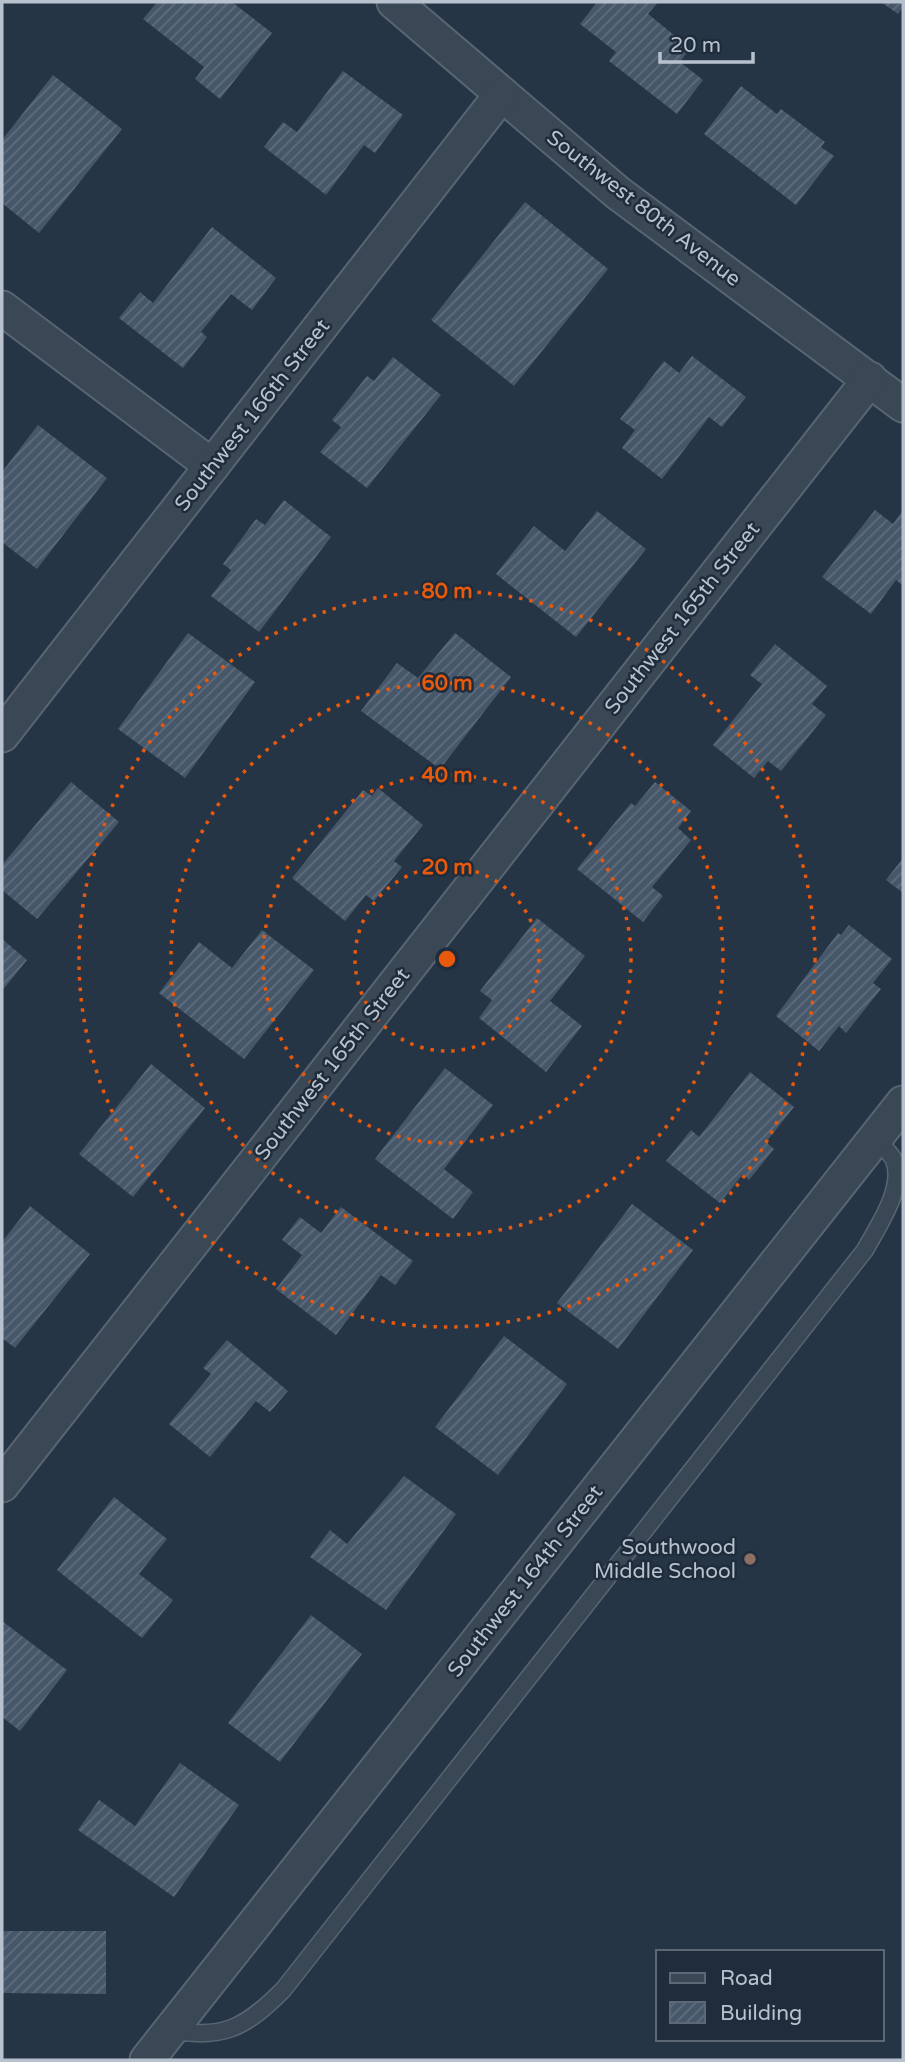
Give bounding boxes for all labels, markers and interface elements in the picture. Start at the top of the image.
scale bar [660,21,753,65]
text: 20 m [670,33,721,58]
street label: Southwest 80th Avenue [542,125,746,292]
street label: Southwest 166th Street [170,314,335,516]
street label: Southwest 165th Street [600,517,765,719]
text: 80 m [421,579,473,604]
text: 60 m [421,671,473,696]
text: 40 m [421,763,473,788]
text: 20 m [421,855,473,880]
centre of rings [435,947,459,971]
street label: Southwest 165th Street [250,963,415,1165]
street label: Southwest 164th Street [443,1480,608,1682]
place label: Southwood Middle School [594,1535,736,1584]
marker: Southwood Middle School [742,1551,758,1567]
legend [656,1950,884,2041]
text: Road [720,1966,773,1991]
text: Building [720,2001,802,2026]

